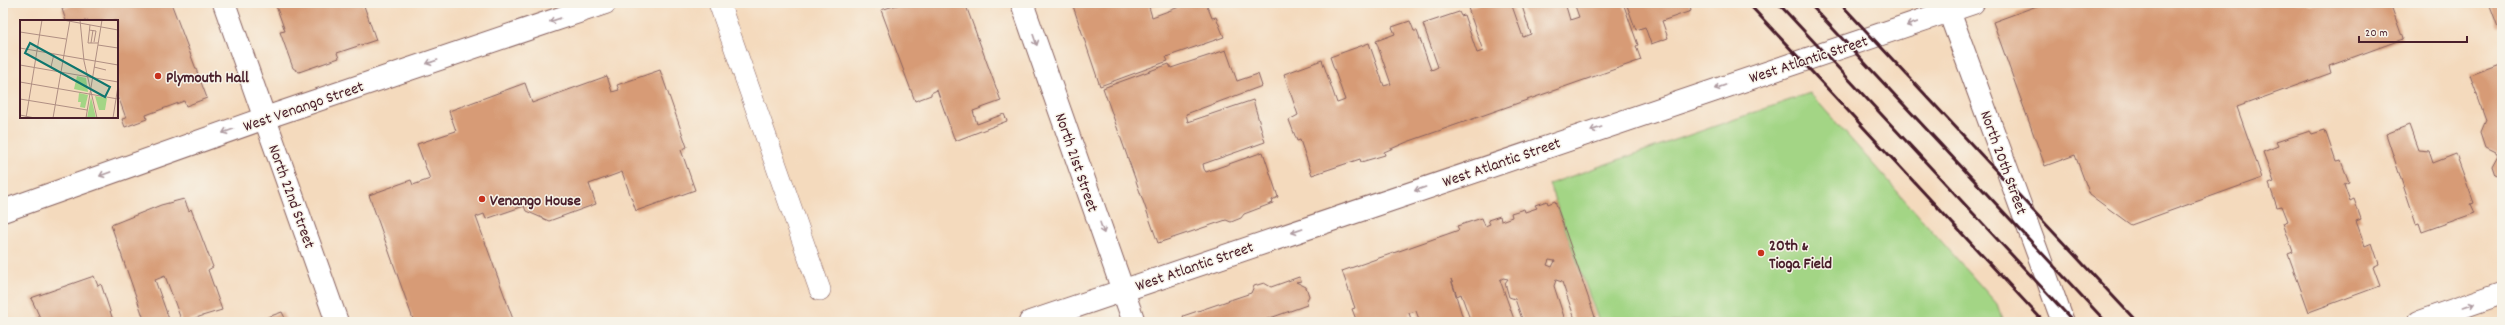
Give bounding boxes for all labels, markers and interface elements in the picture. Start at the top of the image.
one-way arrow [548,17,561,24]
scale bar [2359,18,2467,44]
inset map [20,20,118,118]
one-way arrow [1906,21,1919,28]
text: 20 m [2365,25,2388,42]
street label: West Atlantic Street [1746,30,1871,90]
one-way arrow [1032,33,1039,46]
one-way arrow [426,58,438,66]
place label: Plymouth Hall [166,67,249,90]
marker: Plymouth Hall [153,71,163,81]
street label: West Venango Street [240,76,367,139]
one-way arrow [1714,84,1726,92]
street label: North 20th Street [1973,108,2032,218]
street label: North 21st Street [1048,110,1103,216]
one-way arrow [1590,126,1603,133]
one-way arrow [222,128,235,135]
street label: West Atlantic Street [1440,132,1564,194]
street label: North 22nd Street [261,142,320,252]
one-way arrow [100,171,112,179]
one-way arrow [1414,186,1427,193]
place label: Venango House [490,190,581,213]
marker: Venango House [477,194,487,204]
one-way arrow [1098,222,1106,234]
one-way arrow [1291,227,1303,235]
place label: 20th & Tioga Field [1769,235,1832,276]
street label: West Atlantic Street [1133,236,1257,298]
marker: 20th & Tioga Field [1756,248,1766,258]
one-way arrow [2463,300,2475,308]

